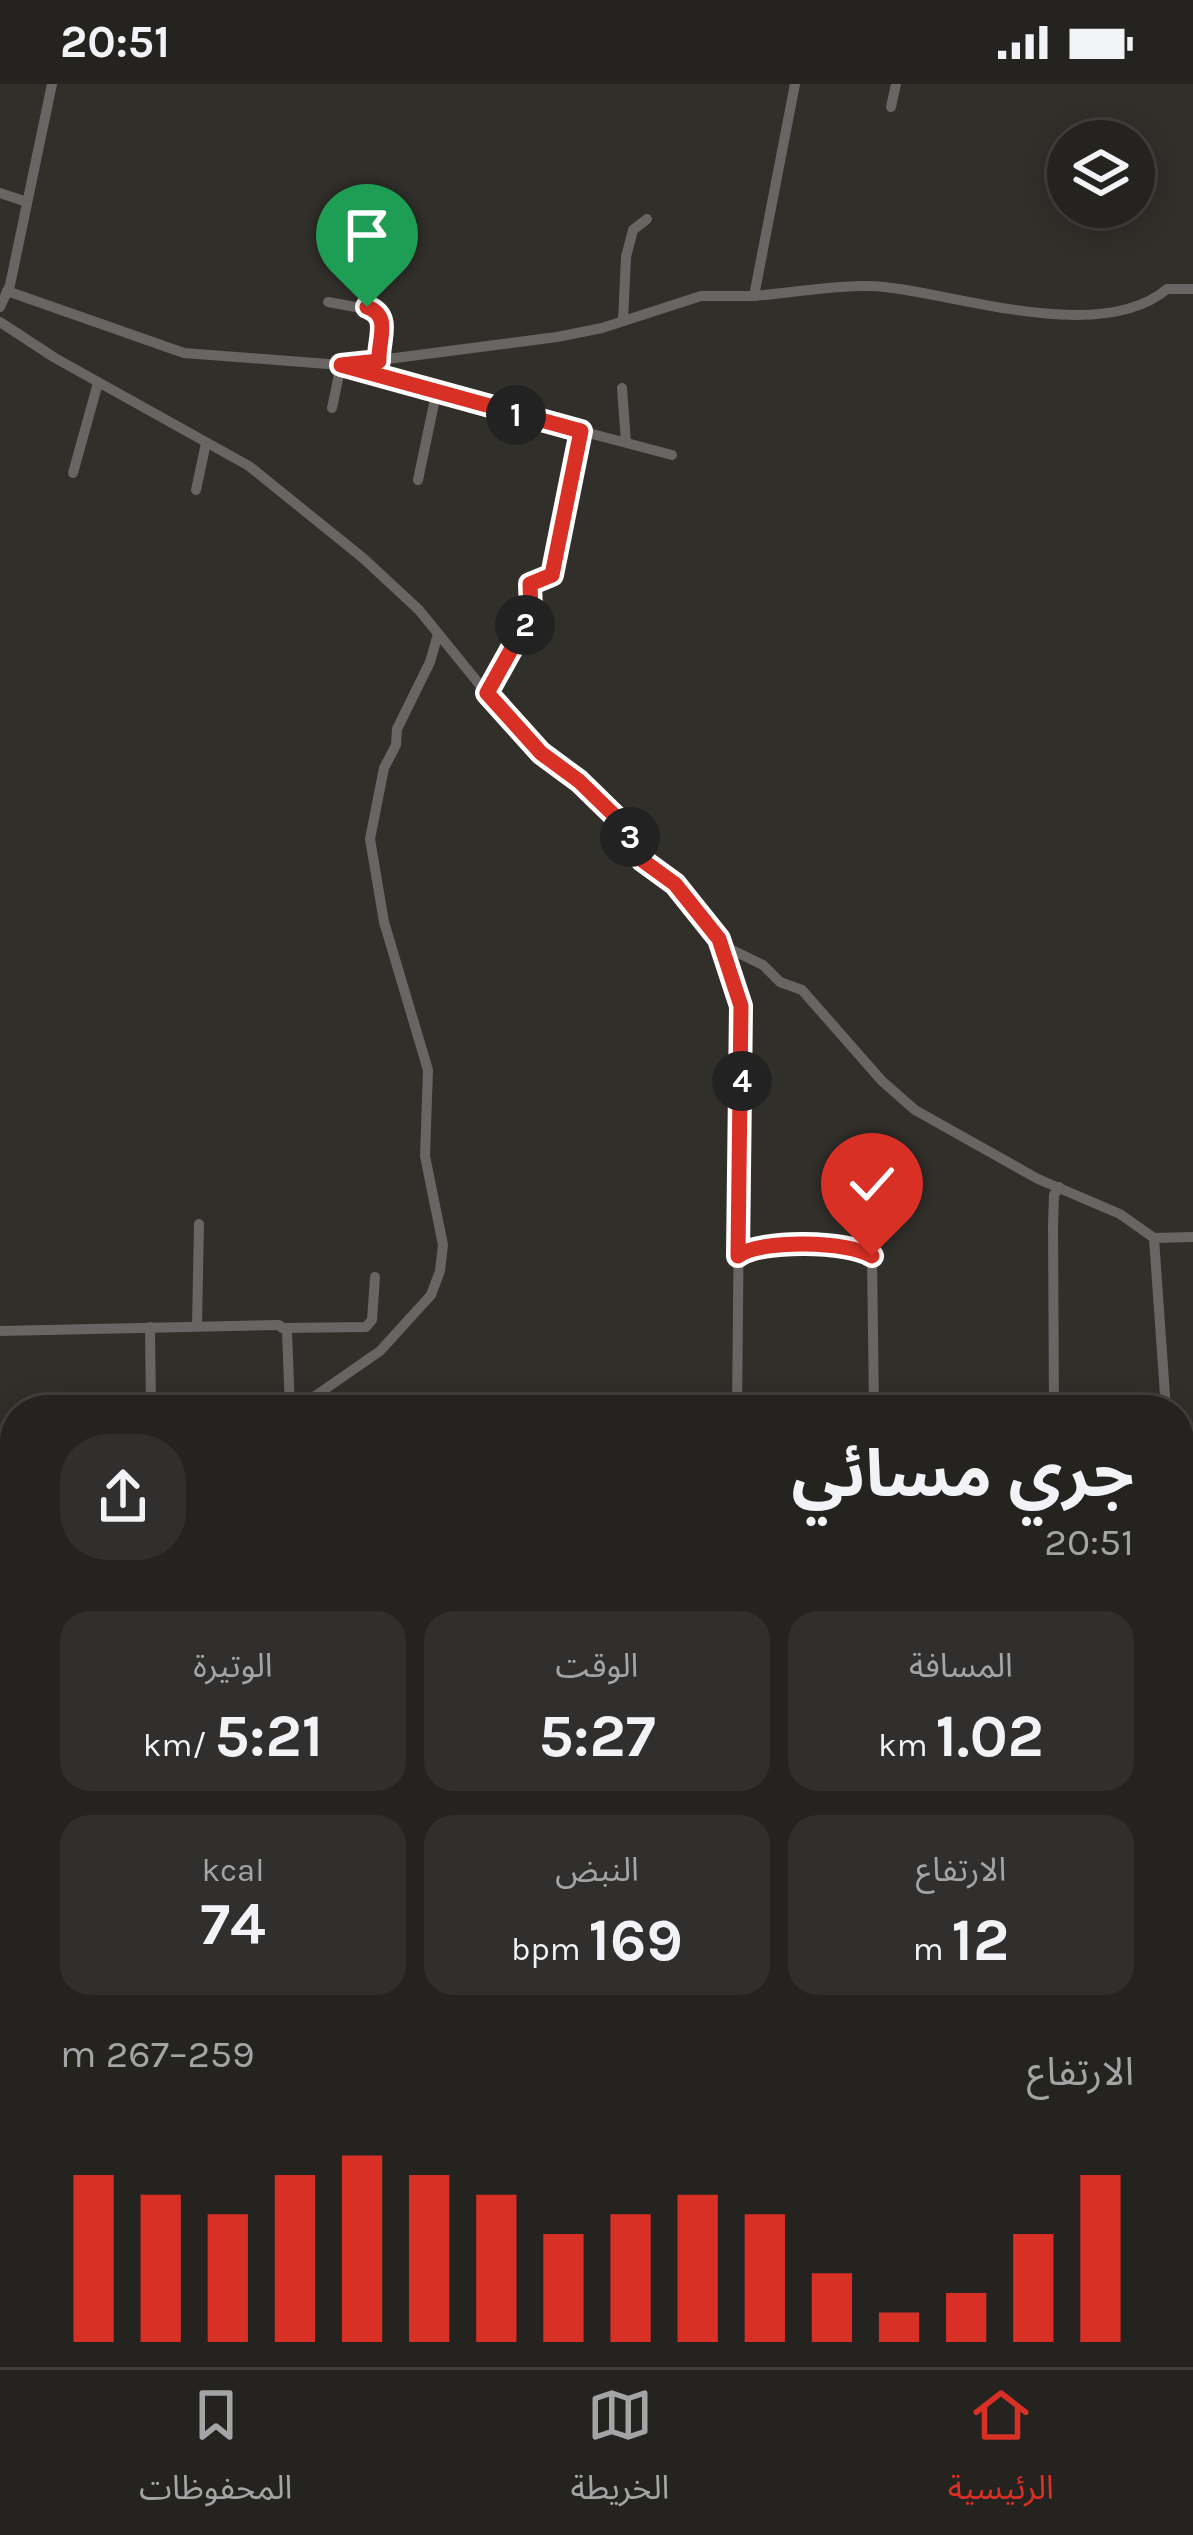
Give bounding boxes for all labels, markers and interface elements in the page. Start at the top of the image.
text: 20:51 [60,16,170,68]
map controls [1047,120,1155,228]
button: layers [1047,120,1155,228]
pin [316,184,418,307]
icon: arrive [334,202,400,268]
pin: 1 [486,385,546,445]
text: 1 [510,396,522,434]
pin: 2 [495,595,555,655]
text: 2 [515,606,535,644]
pin: 3 [600,807,660,867]
text: 3 [620,818,640,856]
pin: 4 [712,1051,772,1111]
text: 4 [732,1062,752,1100]
pin [821,1133,923,1256]
icon: check [839,1151,905,1217]
button: share [60,1434,186,1560]
text: جري مسائي [792,1435,1134,1513]
text: 20:51 [1044,1519,1134,1565]
text: الوتيرة [193,1647,273,1685]
text: الوقت [556,1647,638,1685]
text: المسافة [909,1647,1013,1685]
text: 5:21 [214,1701,323,1771]
text: 5:27 [538,1701,656,1771]
text: 1.02 [935,1701,1044,1771]
text: /km [143,1726,214,1764]
text: km [878,1726,935,1764]
text: kcal [201,1851,265,1889]
text: النبض [555,1851,639,1889]
text: الارتفاع [916,1851,1006,1889]
text: 74 [200,1889,266,1959]
text: 169 [589,1905,683,1975]
text: 12 [952,1905,1009,1975]
text: bpm [511,1930,589,1968]
text: m [913,1930,952,1968]
text: 259–267 m [60,2031,255,2077]
text: الارتفاع [1027,2049,1134,2095]
tab: المحفوظات [139,2382,292,2523]
tab: الخريطة [571,2382,669,2523]
tab: الرئيسية [948,2382,1054,2523]

